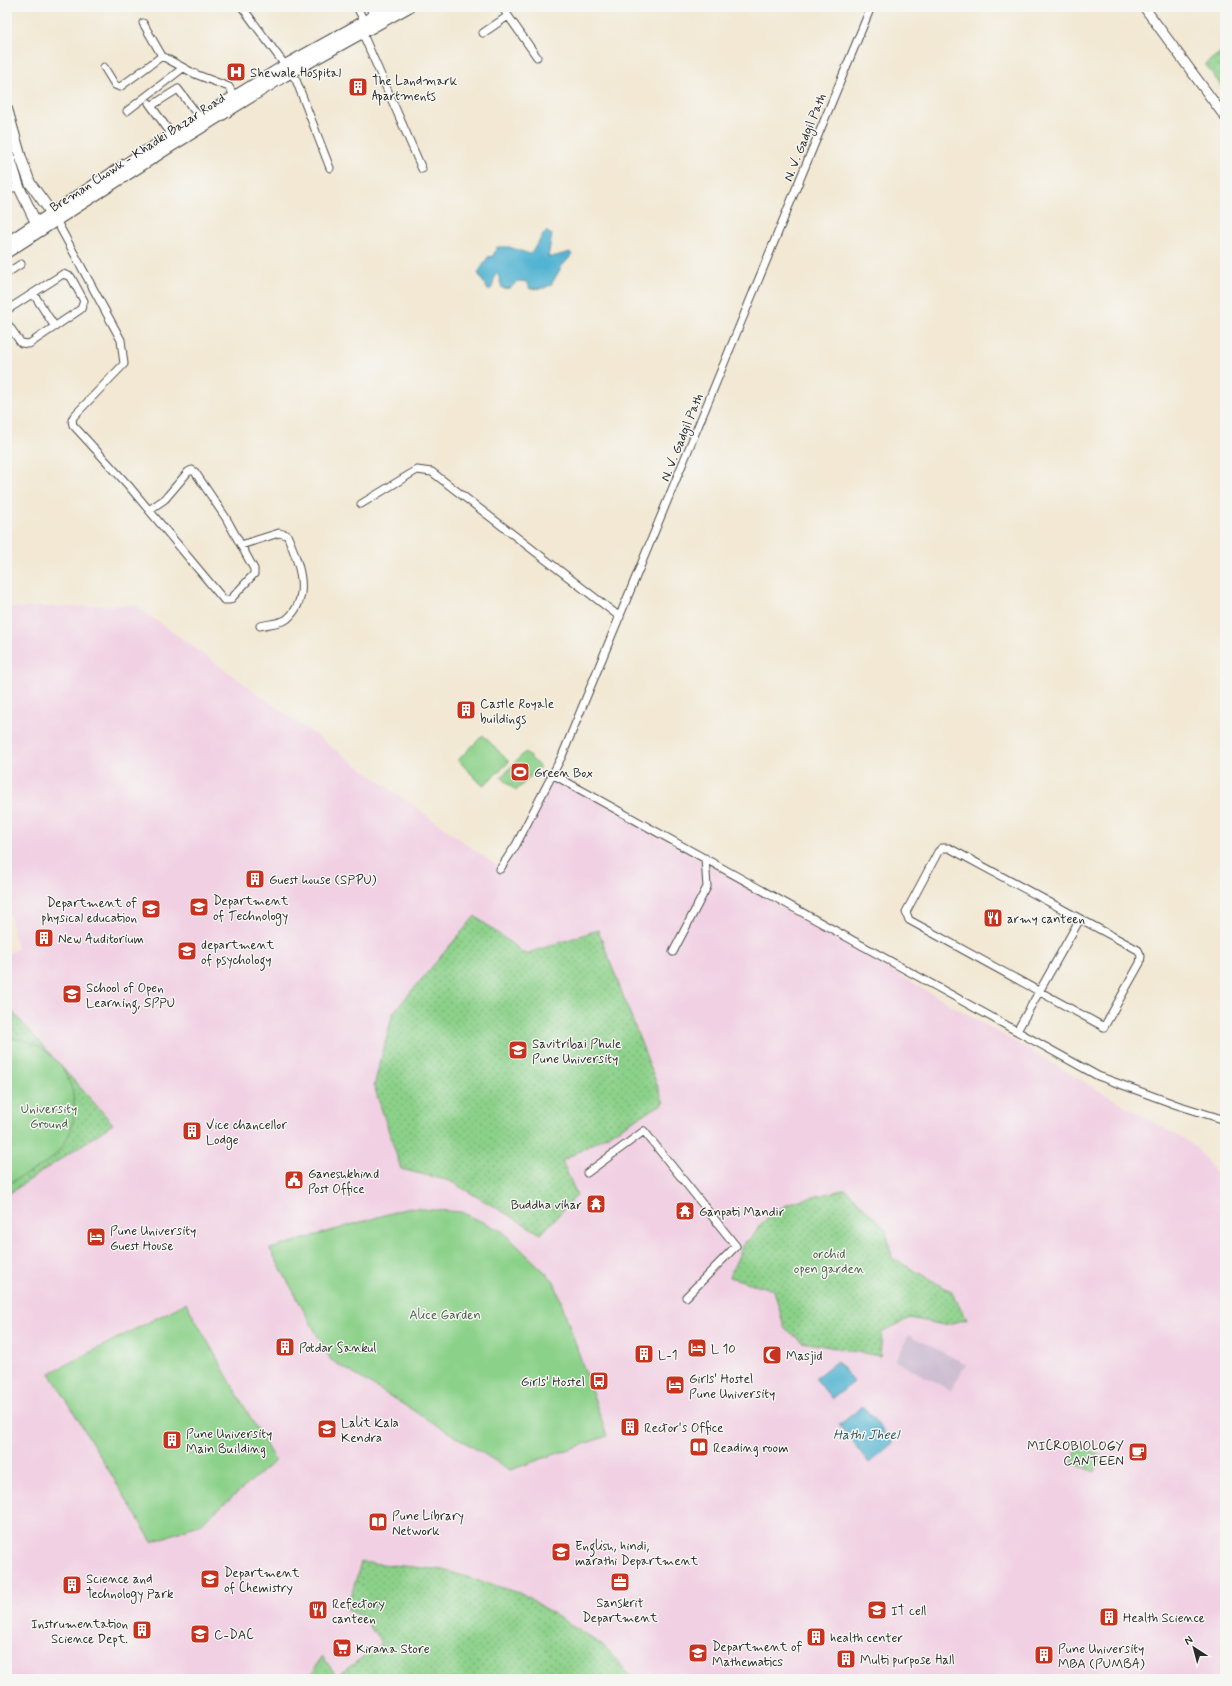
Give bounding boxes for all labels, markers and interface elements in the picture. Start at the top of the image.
hospital icon: Shewale Hospital [225,61,247,83]
place label: Shewale Hospital [250,65,341,82]
place label: The Landmark Apartments [372,73,458,106]
building icon: The Landmark Apartments [347,76,369,98]
street label: Breman Chowk - Khadki Bazar Road [47,90,229,216]
street label: N. V. Gadgil Path [780,91,832,184]
street label: N. V. Gadgil Path [657,391,709,484]
place label: Castle Royale buildings [480,696,554,730]
building icon: Castle Royale buildings [455,699,477,721]
sports icon: Green Box [509,761,531,783]
place label: Green Box [534,765,593,782]
building icon: Guest house (SPPU) [244,868,266,890]
place label: Guest house (SPPU) [269,872,377,889]
place label: Department of Technology [213,893,289,926]
place label: Department of physical education [41,895,137,927]
school or university icon: Department of Technology [188,896,210,918]
school or university icon: Department of physical education [140,898,162,920]
restaurant icon: army canteen [982,907,1004,929]
place label: army canteen [1007,911,1085,928]
building icon: New Auditorium [33,927,55,949]
place label: New Auditorium [58,931,144,948]
place label: department of psychology [201,937,274,971]
school or university icon: department of psychology [176,940,198,962]
place label: School of Open Learning, SPPU [86,980,175,1014]
school or university icon: School of Open Learning, SPPU [61,983,83,1005]
place label: Savitribai Phule Pune University [532,1036,621,1068]
school or university icon: Savitribai Phule Pune University [507,1039,529,1061]
park label: University Ground [21,1101,77,1133]
place label: Vice chancellor Lodge [206,1117,287,1150]
building icon: Vice chancellor Lodge [181,1120,203,1142]
place label: Ganeshkhind Post Office [308,1166,379,1198]
public building icon: Ganeshkhind Post Office [283,1169,305,1191]
temple icon: Buddha vihar [585,1193,607,1215]
place label: Buddha vihar [511,1197,583,1214]
temple icon: Ganpati Mandir [674,1200,696,1222]
place label: Ganpati Mandir [699,1204,785,1221]
place label: Pune University Guest House [110,1223,196,1255]
hotel icon: Pune University Guest House [85,1226,107,1248]
park label: orchid open garden [794,1246,864,1279]
park label: Alice Garden [409,1307,481,1324]
building icon: Potdar Sankul [274,1336,296,1358]
hotel icon: L 10 [686,1337,708,1359]
place label: Potdar Sankul [299,1340,376,1357]
place label: L 10 [711,1341,736,1358]
building icon: L-1 [633,1343,655,1365]
mosque icon: Masjid [761,1344,783,1366]
place label: L-1 [658,1347,678,1364]
place label: Masjid [786,1348,823,1365]
bus stop icon: Girls' Hostel [588,1370,610,1392]
place label: Girls' Hostel Pune University [689,1371,775,1403]
place label: Girls' Hostel [521,1374,585,1391]
hotel icon: Girls' Hostel Pune University [664,1374,686,1396]
place label: Lalit Kala Kendra [341,1415,399,1447]
building icon: Rector's Office [619,1416,641,1438]
school or university icon: Lalit Kala Kendra [316,1418,338,1440]
place label: Rector's Office [644,1420,723,1437]
place label: Pune University Main Building [186,1426,272,1458]
water label: Hathi Jheel [833,1426,901,1444]
building icon: Pune University Main Building [161,1429,183,1451]
library icon: Reading room [688,1436,710,1458]
place label: MICROBIOLOGY CANTEEN [1027,1438,1125,1470]
place label: Reading room [713,1440,788,1457]
cafe icon: MICROBIOLOGY CANTEEN [1127,1441,1149,1463]
place label: Pune Library Network [392,1508,464,1540]
library icon: Pune Library Network [367,1511,389,1533]
place label: English, hindi, marathi Department [575,1538,698,1570]
school or university icon: English, hindi, marathi Department [550,1541,572,1563]
place label: Department of Chemistry [224,1565,300,1597]
school or university icon: Department of Chemistry [199,1568,221,1590]
place label: Science and Technology Park [86,1571,174,1604]
office icon: Sanskrit Department [609,1571,631,1593]
building icon: Science and Technology Park [61,1574,83,1596]
place label: Sanskrit Department [582,1595,658,1627]
place label: Refectory canteen [332,1596,385,1628]
restaurant icon: Refectory canteen [307,1599,329,1621]
school or university icon: IT cell [866,1599,888,1621]
place label: IT cell [891,1603,927,1620]
building icon: Health Science [1098,1606,1120,1628]
place label: Health Science [1123,1610,1205,1627]
place label: Instrumentation Science Dept. [31,1616,128,1648]
building icon: Instrumentation Science Dept. [131,1619,153,1641]
school or university icon: C-DAC [189,1623,211,1645]
building icon: health center [805,1626,827,1648]
place label: C-DAC [214,1627,254,1644]
north arrow [1174,1628,1214,1668]
place label: health center [830,1630,903,1647]
text: N [1182,1633,1196,1649]
supermarket icon: Kirana Store [331,1637,353,1659]
place label: Department of Mathematics [712,1639,803,1671]
place label: Kirana Store [356,1641,430,1658]
place label: Pune University MBA (PUMBA) [1058,1641,1145,1673]
school or university icon: Department of Mathematics [687,1642,709,1664]
building icon: Pune University MBA (PUMBA) [1033,1644,1055,1666]
building icon: Multi purpose Hall [835,1648,857,1670]
place label: Multi purpose Hall [860,1652,955,1669]

